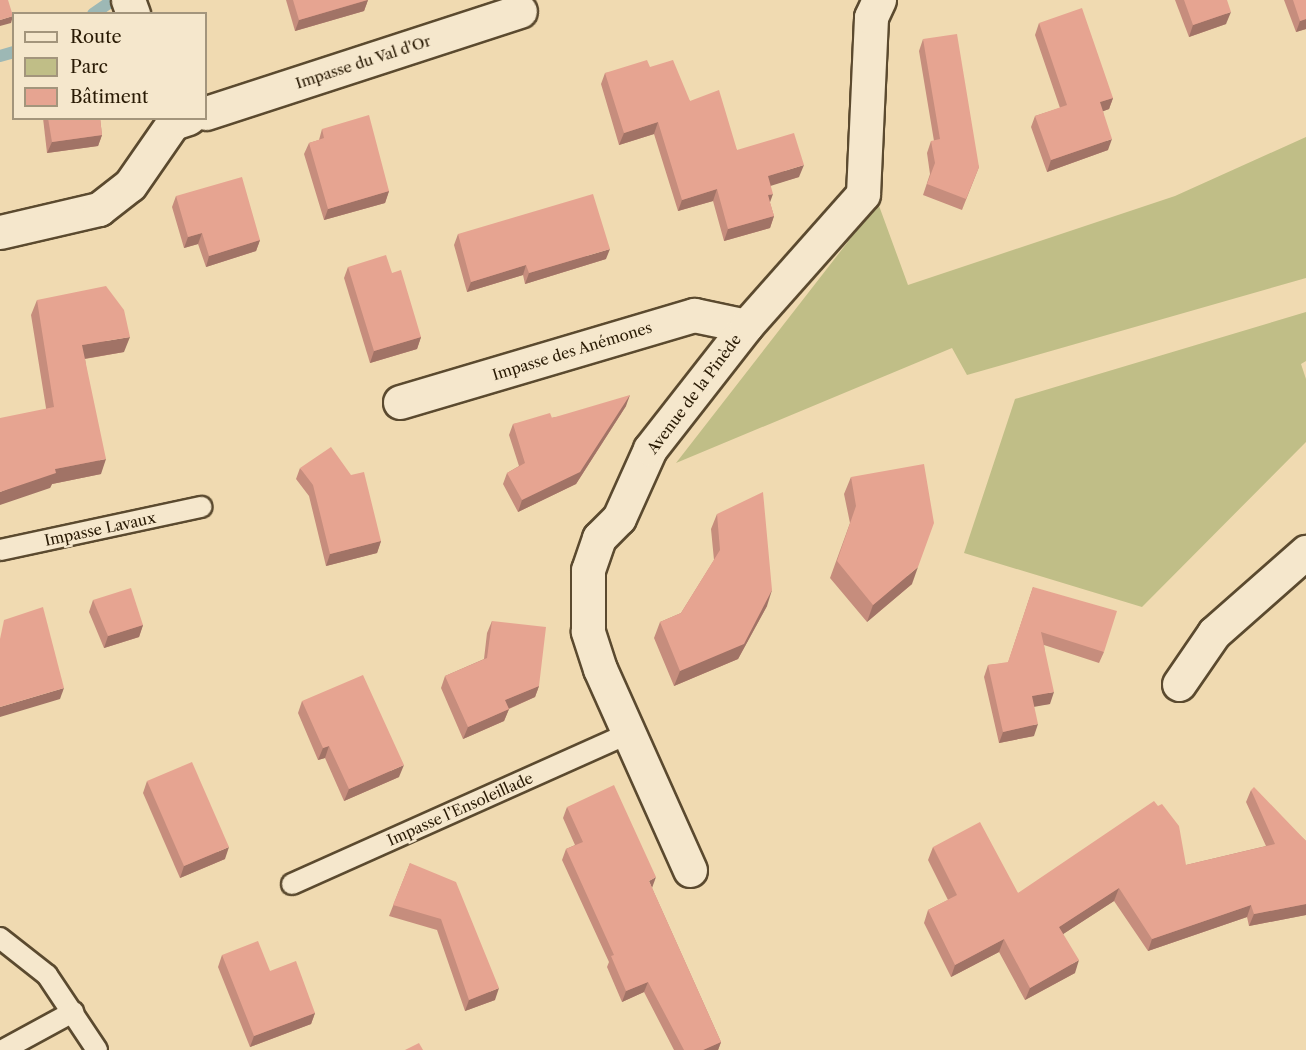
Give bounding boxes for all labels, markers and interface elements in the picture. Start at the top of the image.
legend [12,12,207,120]
text: Route [70,26,122,48]
street label: Impasse du Val d'Or [293,32,433,92]
text: Parc [70,56,108,78]
text: Bâtiment [70,86,148,108]
street label: Impasse des Anémones [490,318,654,384]
street label: Avenue de la Pinède [643,331,745,457]
street label: Impasse Lavaux [43,508,157,550]
street label: Impasse l’Ensoleillade [384,769,536,849]

